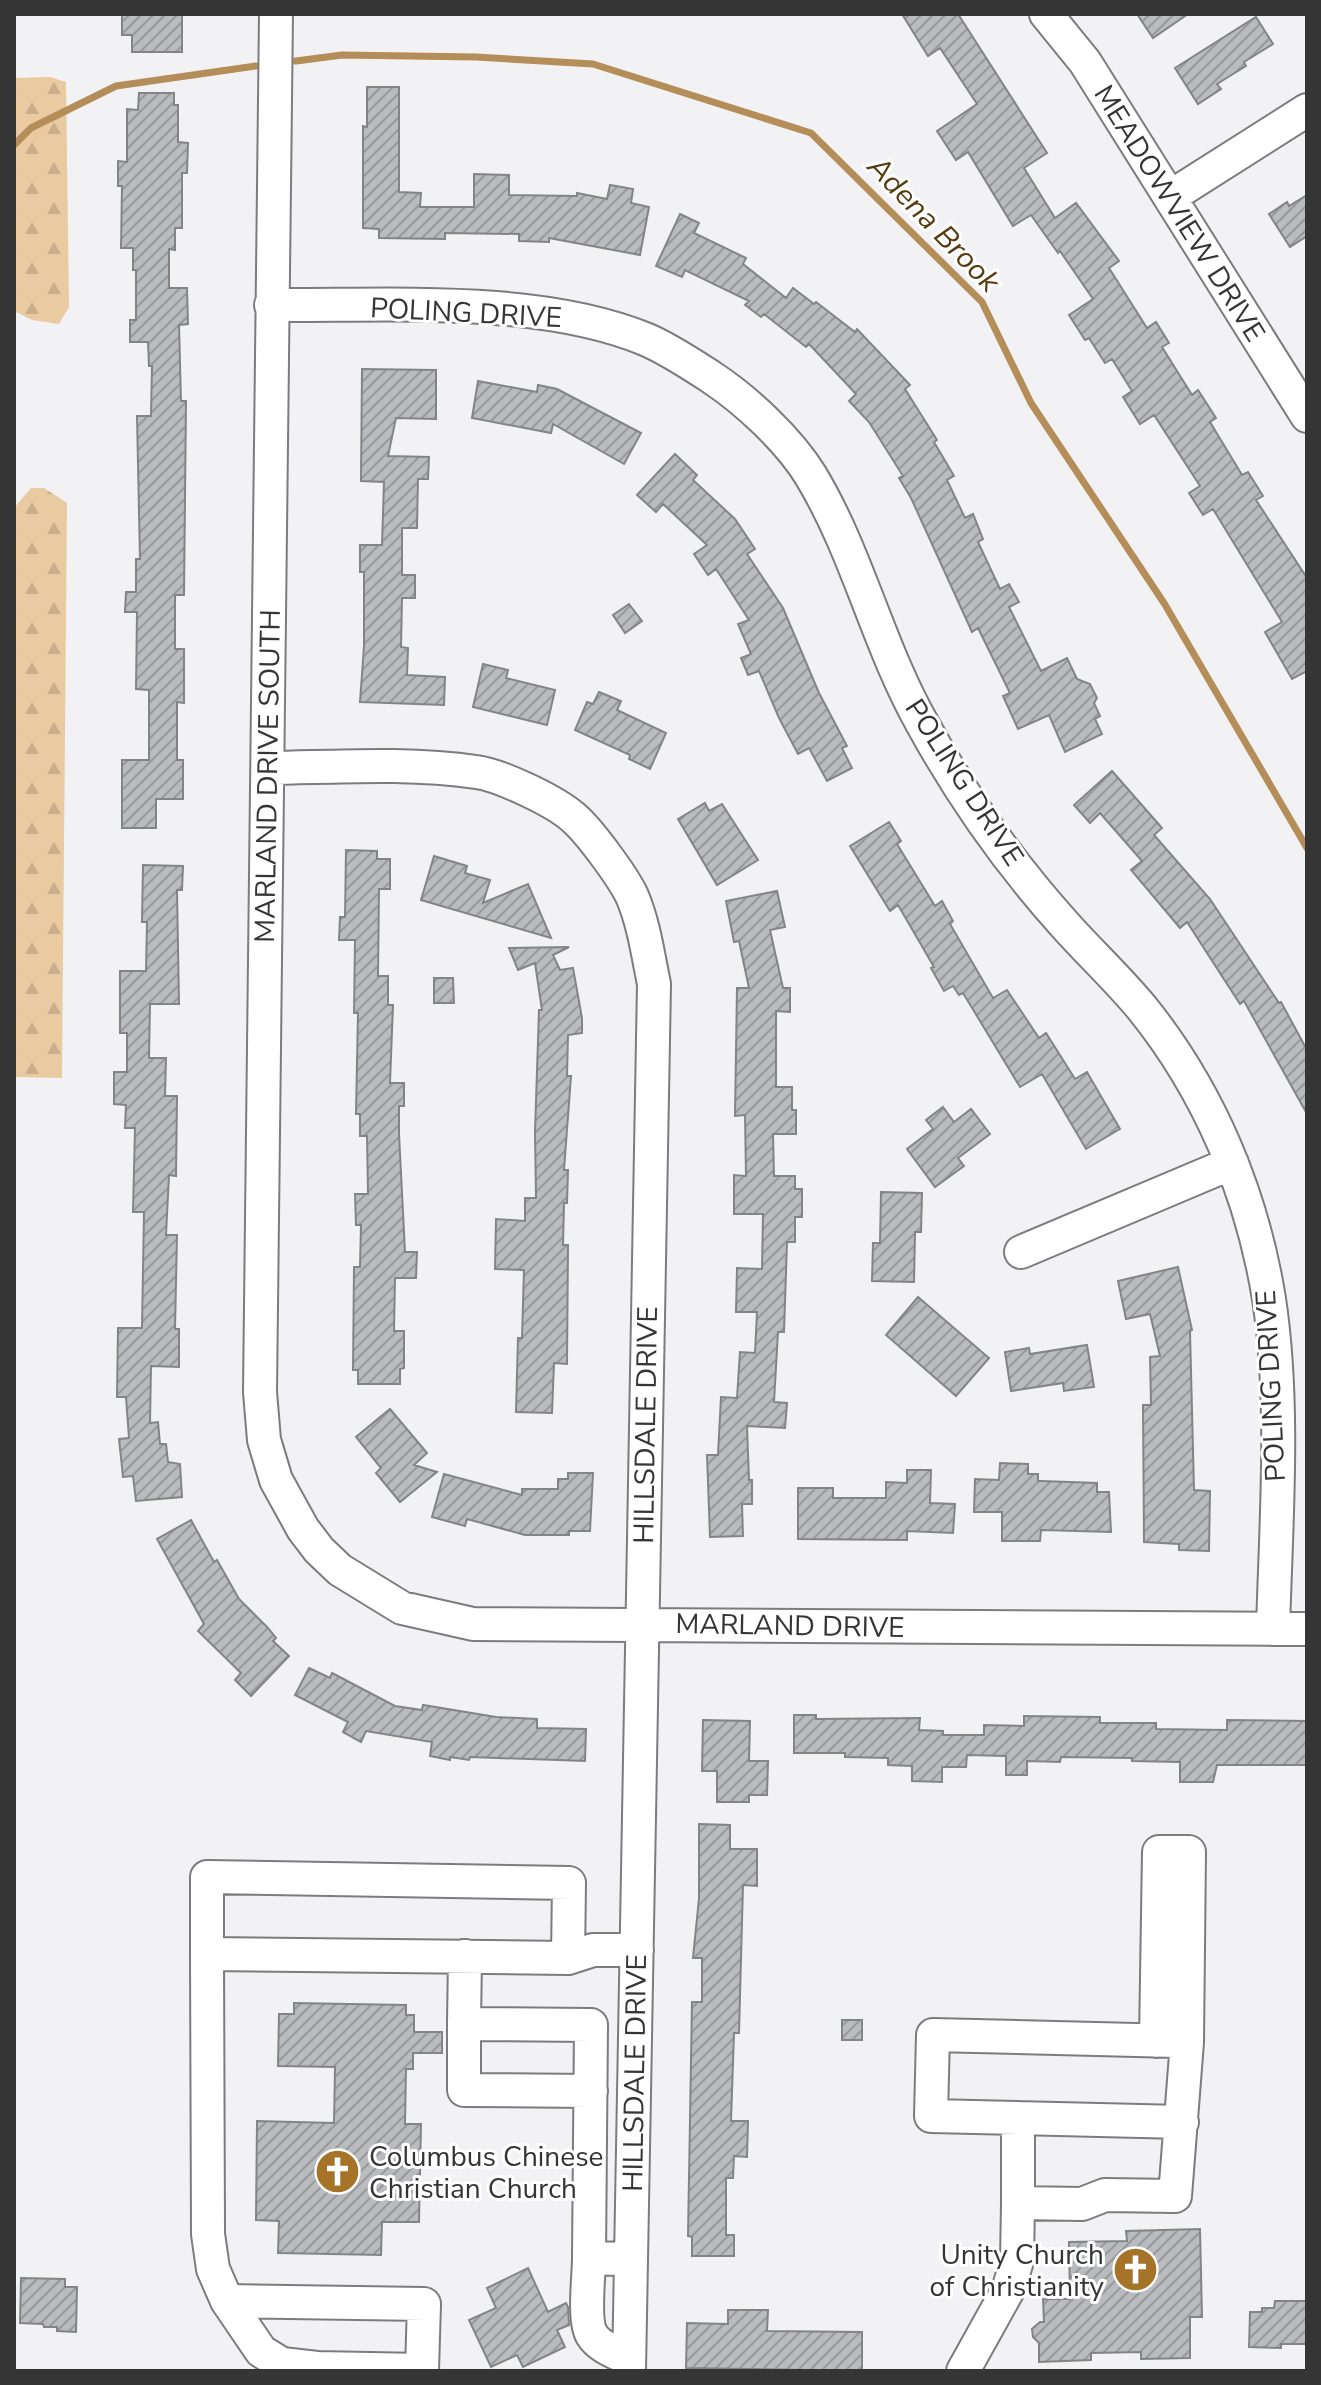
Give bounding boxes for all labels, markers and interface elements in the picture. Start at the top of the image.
street label: MEADOWVIEW DRIVE [1085,78,1274,349]
water label: Adena Brook [857,146,1010,302]
street label: POLING DRIVE [369,289,563,337]
street label: MARLAND DRIVE SOUTH [246,609,290,943]
street label: POLING DRIVE [896,692,1032,873]
street label: POLING DRIVE [1247,1289,1295,1483]
street label: HILLSDALE DRIVE [625,1306,667,1544]
street label: MARLAND DRIVE [675,1605,905,1647]
street label: HILLSDALE DRIVE [614,1954,656,2192]
place label: Columbus Chinese Christian Church [369,2138,604,2208]
church icon: Columbus Chinese Christian Church [314,2148,362,2196]
place label: Unity Church of Christianity [930,2236,1105,2306]
church icon: Unity Church of Christianity [1111,2246,1159,2294]

